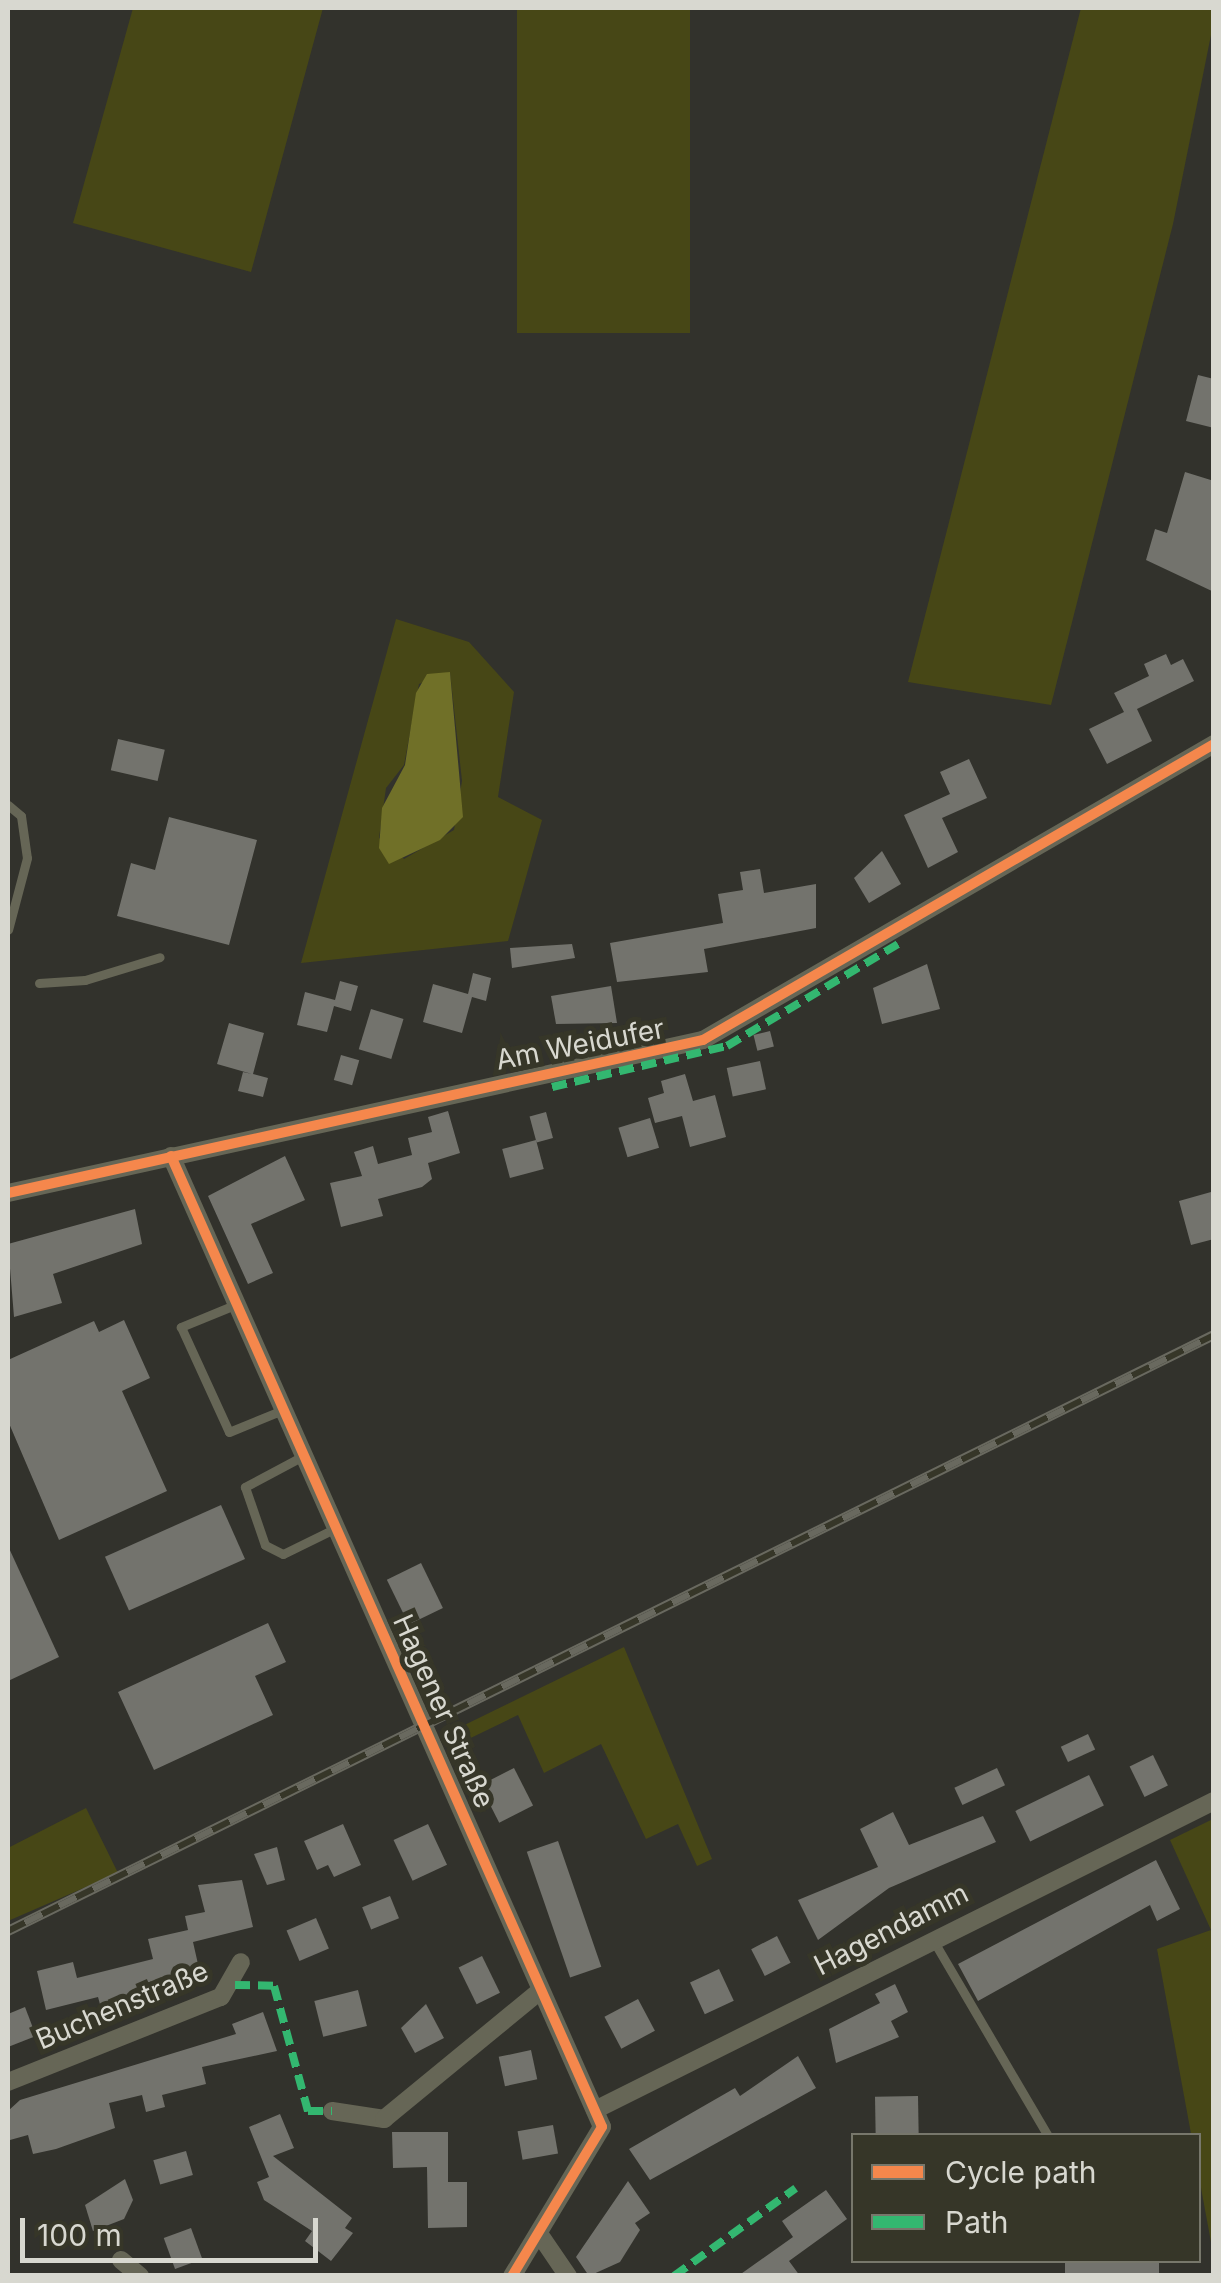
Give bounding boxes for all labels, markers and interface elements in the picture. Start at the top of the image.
street label: Am Weidufer [493,1011,667,1077]
street label: Hagener Straße [386,1609,502,1813]
street label: Hagendamm [808,1876,974,1982]
street label: Buchenstraße [31,1954,213,2056]
legend [851,2133,1201,2263]
text: Cycle path [945,2154,1097,2190]
scale bar [25,2198,322,2260]
text: Path [945,2204,1009,2240]
text: 100 m [37,2217,122,2253]

